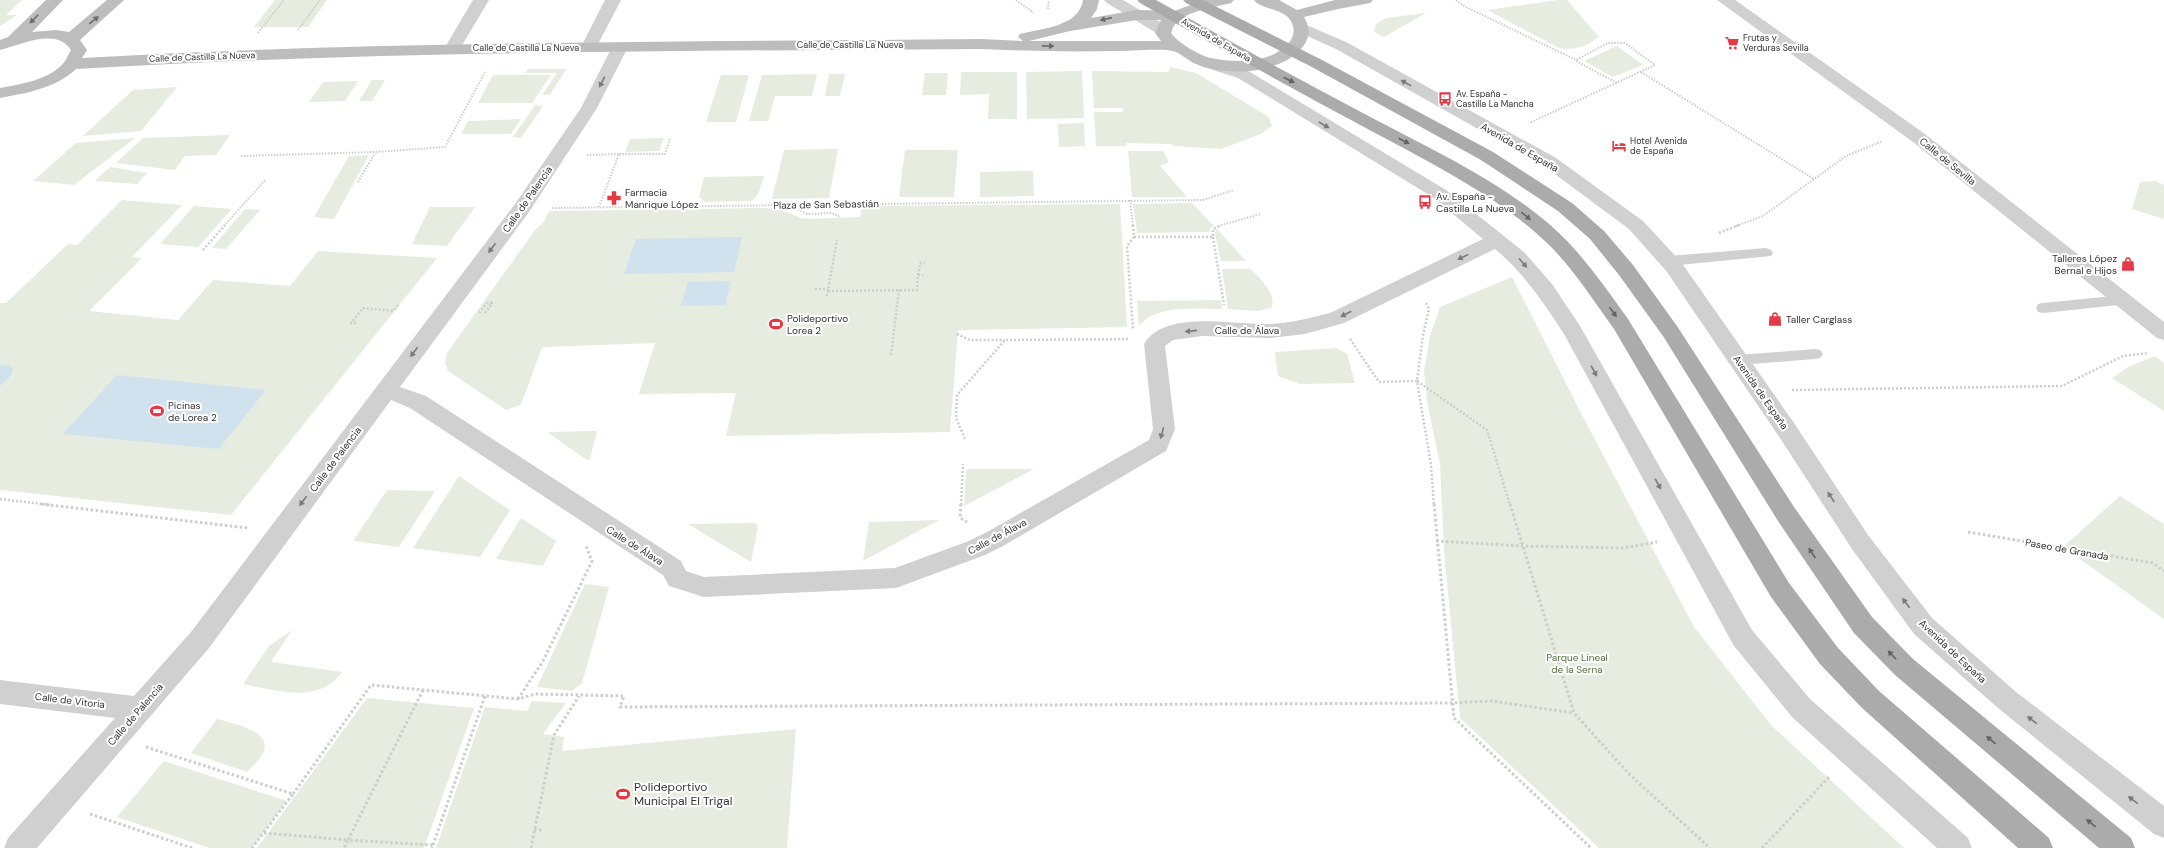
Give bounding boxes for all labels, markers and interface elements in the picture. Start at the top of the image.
one-way arrow [29,14,39,24]
street label: Avenida de España [1179,15,1253,65]
one-way arrow [89,16,100,25]
one-way arrow [1100,16,1112,22]
place label: Frutas y Verduras Sevilla [1743,32,1809,54]
supermarket icon: Frutas y Verduras Sevilla [1724,35,1740,51]
street label: Calle de Castilla La Nueva [797,39,903,51]
street label: Calle de Castilla La Nueva [473,42,579,54]
one-way arrow [1042,43,1054,50]
street label: Calle de Castilla La Nueva [149,49,255,65]
one-way arrow [599,76,606,87]
one-way arrow [1283,76,1295,83]
one-way arrow [1400,79,1412,86]
place label: Av. España - Castilla La Mancha [1456,88,1534,110]
bus stop icon: Av. España - Castilla La Mancha [1437,91,1453,107]
street label: Avenida de España [1479,120,1561,175]
one-way arrow [1319,122,1330,129]
place label: Hotel Avenida de España [1630,135,1687,157]
street label: Calle de Sevilla [1917,135,1979,188]
one-way arrow [1398,138,1410,144]
hotel icon: Hotel Avenida de España [1611,138,1627,154]
street label: Calle de Palencia [500,164,555,235]
place label: Farmacia Manrique López [625,186,699,211]
pharmacy icon: Farmacia Manrique López [606,190,622,206]
place label: Av. España - Castilla La Nueva [1436,190,1514,215]
bus stop icon: Av. España - Castilla La Nueva [1417,194,1433,210]
street label: Plaza de San Sebastián [773,197,879,212]
one-way arrow [1522,211,1531,220]
one-way arrow [488,243,496,253]
place label: Talleres López Bernal e Hijos [2052,252,2117,277]
one-way arrow [1457,254,1469,260]
shop icon: Talleres López Bernal e Hijos [2120,256,2136,272]
one-way arrow [1518,258,1527,268]
one-way arrow [1609,307,1617,318]
one-way arrow [1340,310,1352,317]
shop icon: Taller Carglass [1767,311,1783,327]
place label: Polideportivo Lorea 2 [787,312,848,337]
place label: Taller Carglass [1786,313,1852,326]
sports icon: Polideportivo Lorea 2 [768,316,784,332]
street label: Calle de Álava [1215,324,1279,337]
one-way arrow [1185,328,1197,334]
one-way arrow [410,347,418,358]
street label: Avenida de España [1730,353,1791,432]
one-way arrow [1591,365,1598,377]
place label: Picinas de Lorea 2 [168,399,217,424]
sports icon: Picinas de Lorea 2 [149,403,165,419]
street label: Calle de Palencia [307,424,364,494]
one-way arrow [1159,427,1165,439]
one-way arrow [1654,478,1661,490]
one-way arrow [1827,492,1835,502]
one-way arrow [299,496,307,507]
street label: Calle de Álava [966,516,1029,557]
street label: Calle de Álava [604,523,666,568]
street label: Paseo de Granada [2024,536,2110,563]
one-way arrow [1809,547,1816,559]
one-way arrow [1902,597,1910,608]
street label: Avenida de España [1916,617,1989,686]
one-way arrow [1887,650,1897,660]
park label: Parque Lineal de la Serna [1546,651,1608,676]
street label: Calle de Palencia [105,681,166,748]
street label: Calle de Vitoria [34,690,106,711]
one-way arrow [2026,715,2037,724]
one-way arrow [1986,735,1996,744]
place label: Polideportivo Municipal El Trigal [634,779,732,809]
sports icon: Polideportivo Municipal El Trigal [615,786,631,802]
one-way arrow [2128,796,2139,805]
one-way arrow [2085,819,2096,827]

